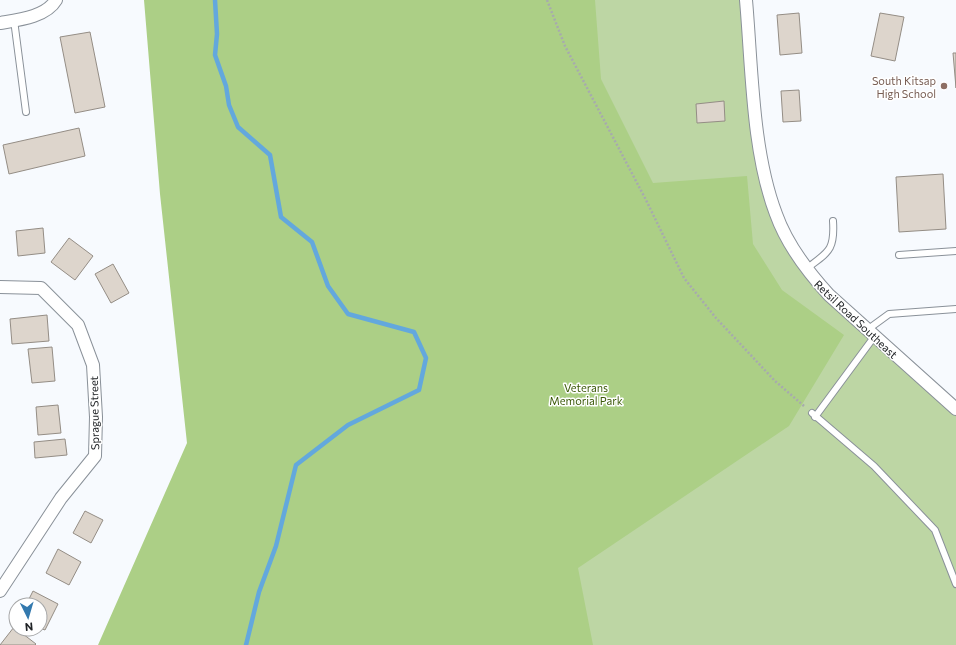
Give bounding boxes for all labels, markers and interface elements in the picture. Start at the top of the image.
place label: South Kitsap High School [872,74,936,100]
marker: South Kitsap High School [939,81,949,91]
street label: Retsil Road Southeast [812,277,901,361]
street label: Sprague Street [87,375,101,450]
park label: Veterans Memorial Park [549,381,623,407]
north arrow [8,597,48,637]
text: N [24,621,34,634]

